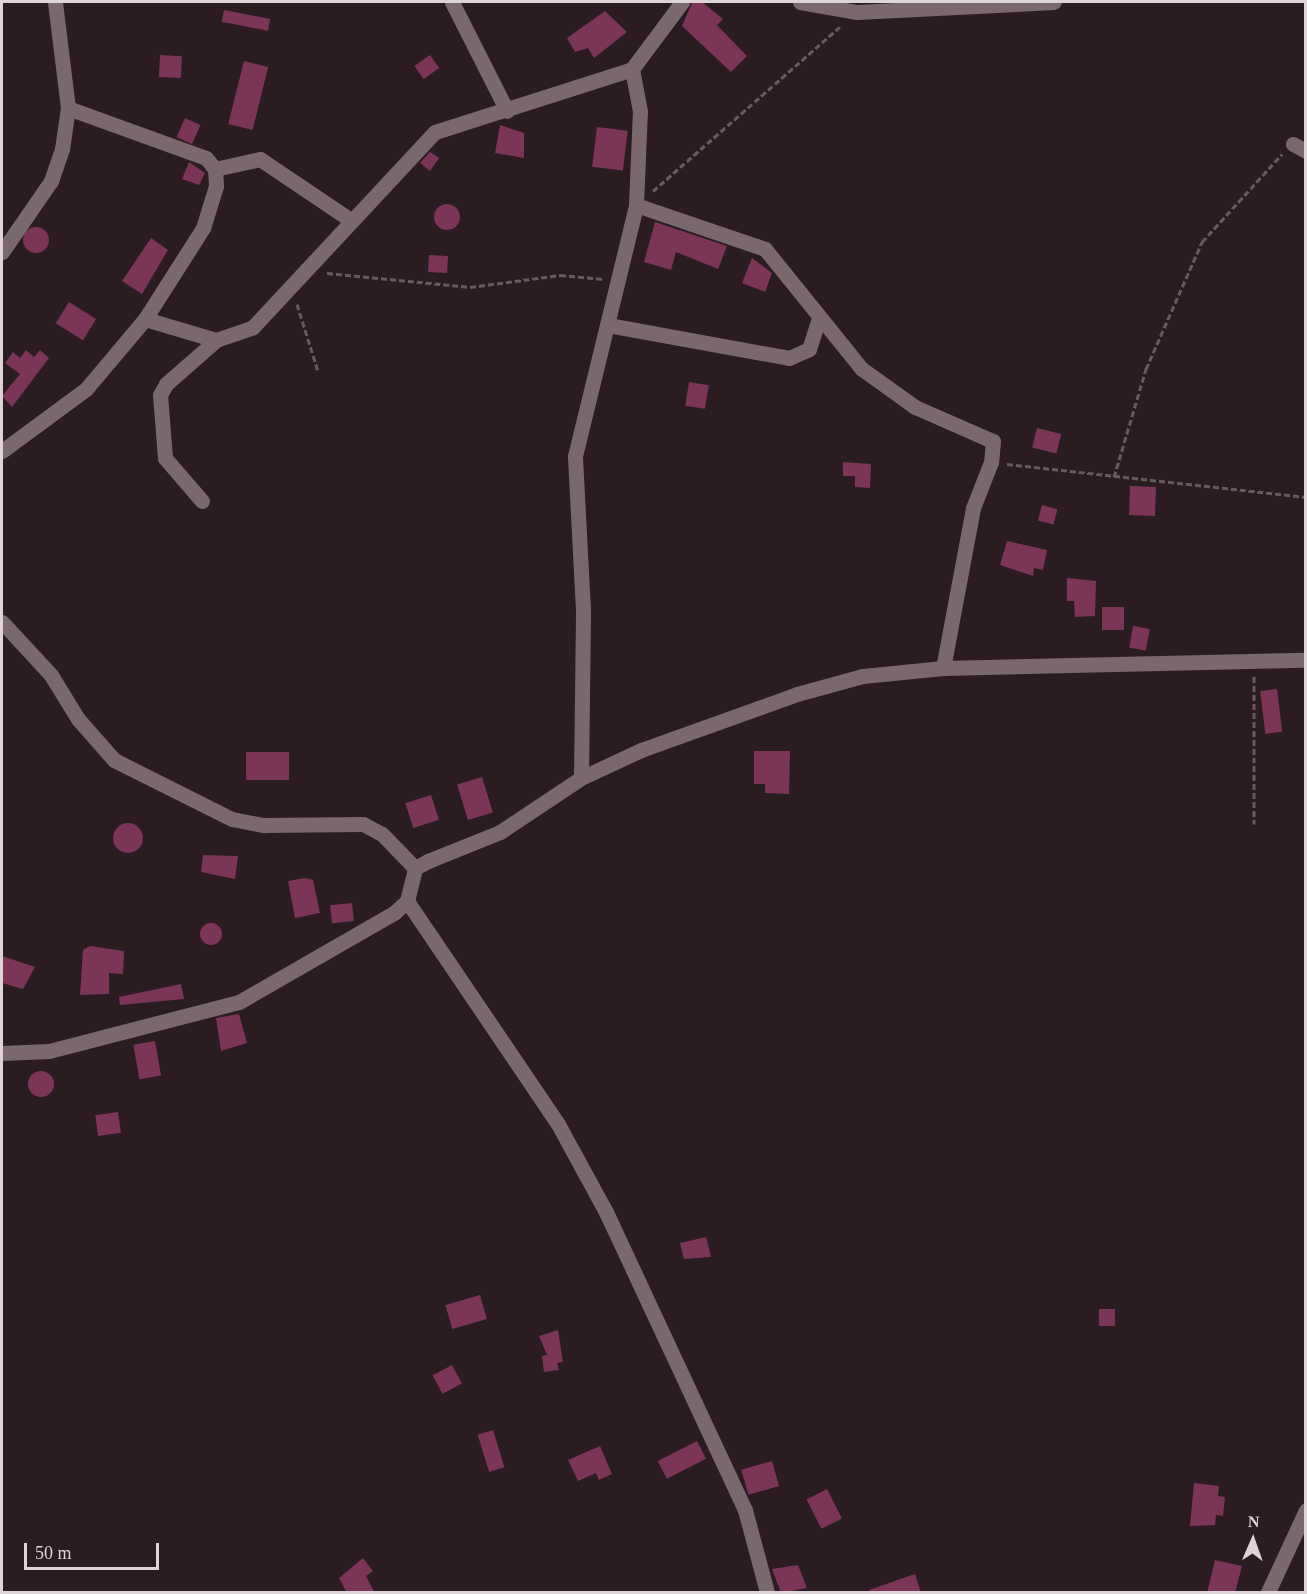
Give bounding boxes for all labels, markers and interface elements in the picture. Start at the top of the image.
north arrow [1223,1510,1283,1570]
text: N [1248,1513,1260,1530]
scale bar [27,1531,162,1569]
text: 50 m [35,1543,72,1563]

